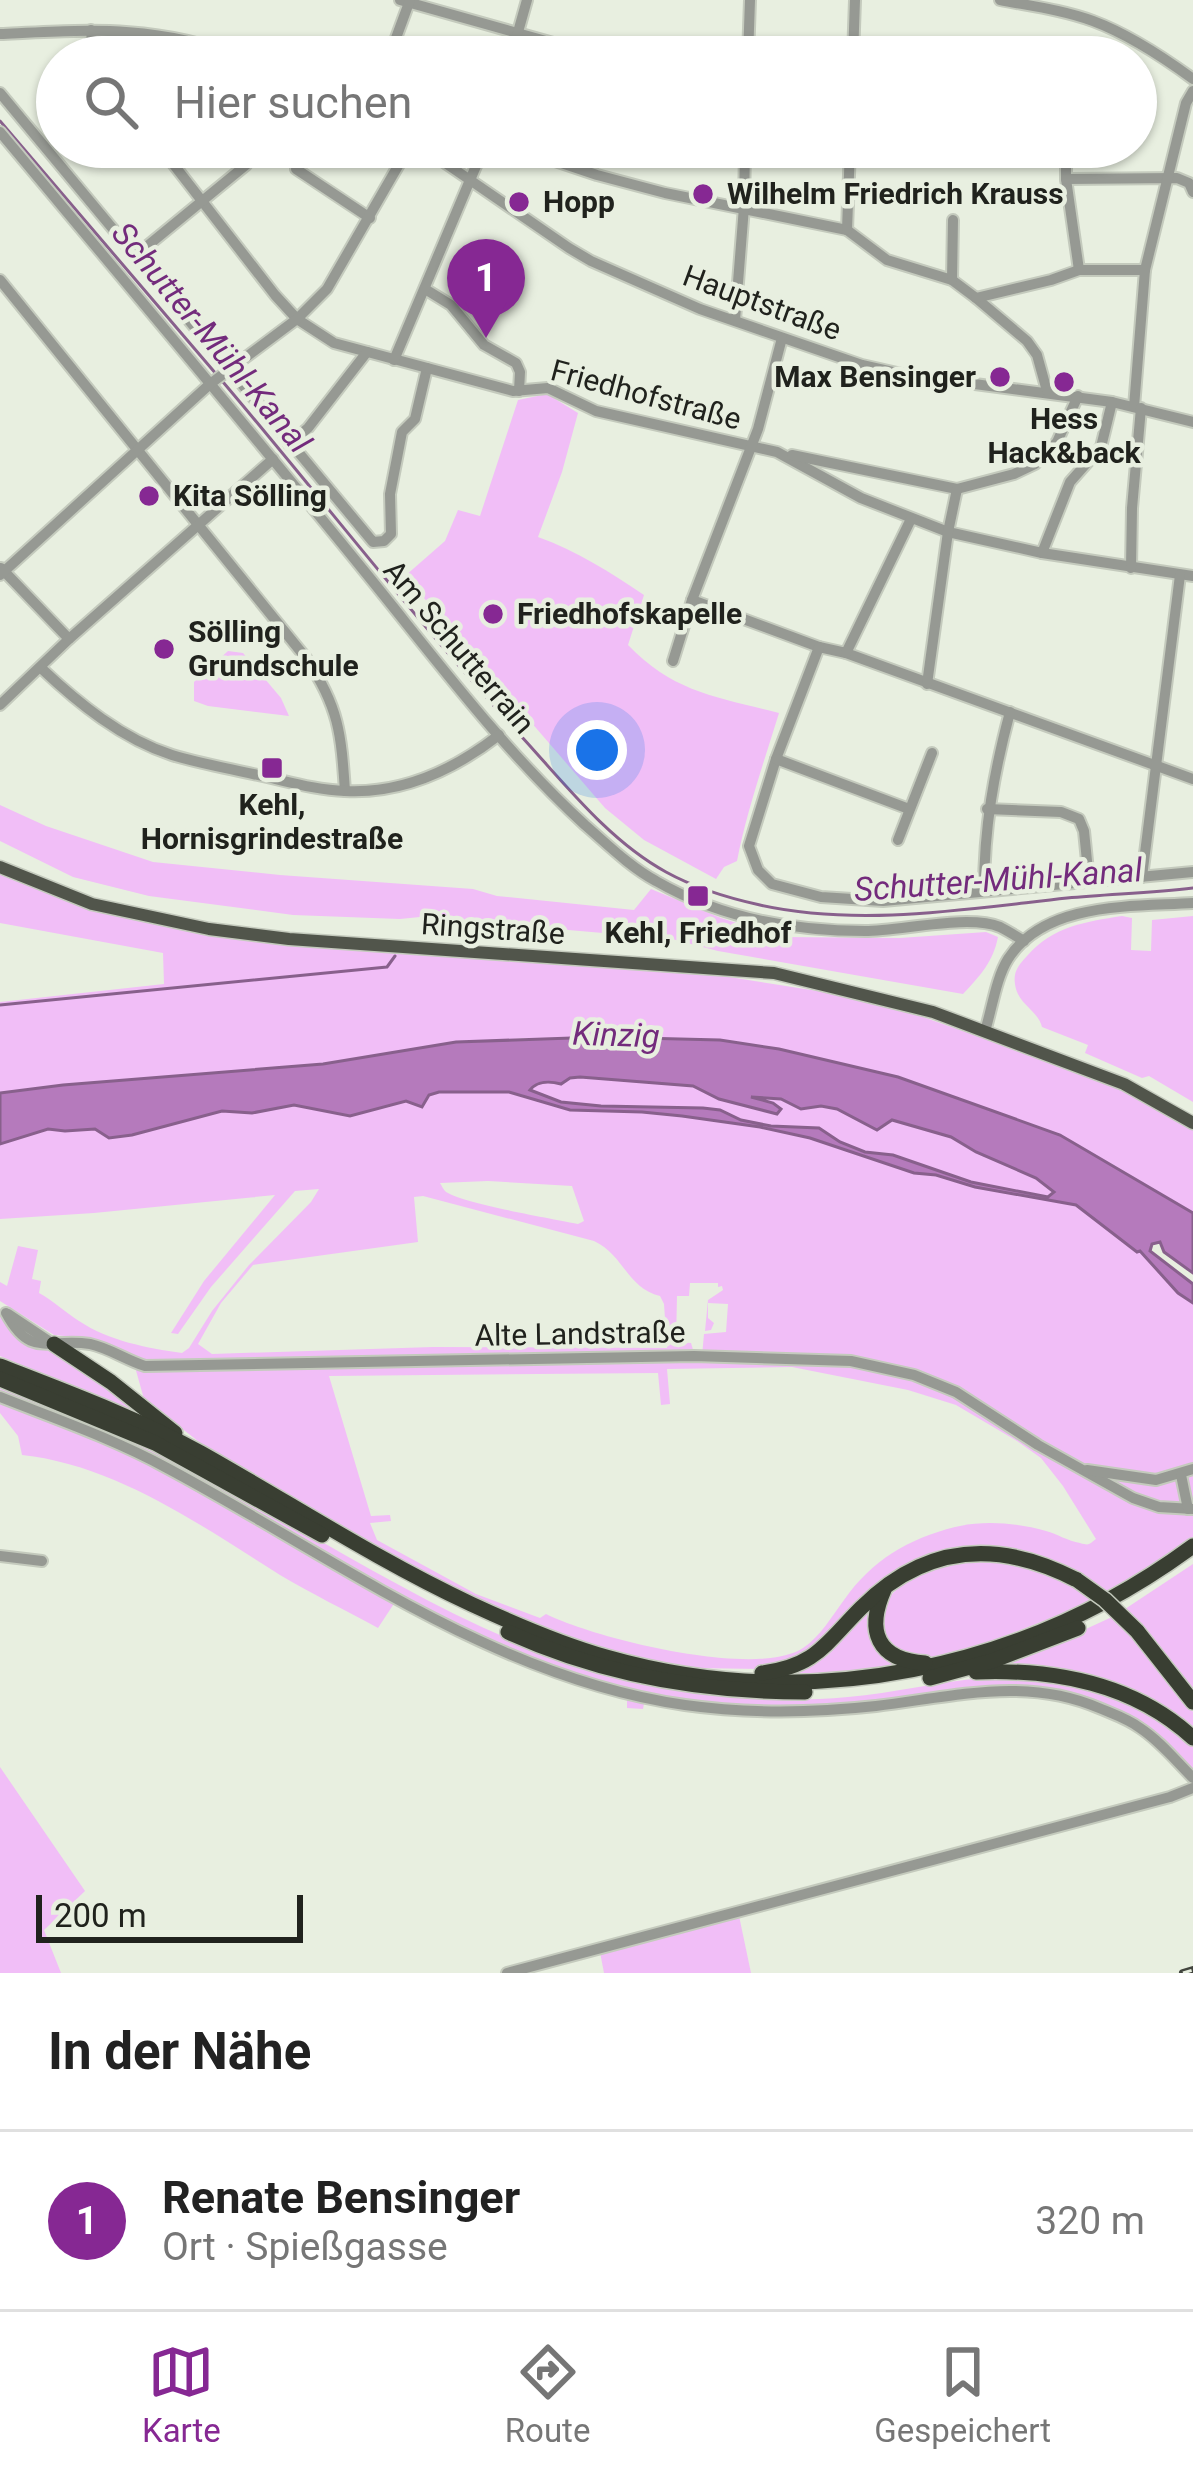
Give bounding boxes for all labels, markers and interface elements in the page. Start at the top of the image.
search box [36,36,1157,168]
icon: search [78,69,144,135]
text: Hier suchen [174,76,412,129]
place label: Wilhelm Friedrich Krauss [727,176,1064,211]
marker: Wilhelm Friedrich Krauss [690,181,716,207]
place label: Hopp [543,184,615,219]
marker: Hopp [506,189,532,215]
water label: Schutter-Mühl-Kanal [104,214,320,461]
pin: 1 [447,239,525,338]
street label: Hauptstraße [678,258,846,347]
street label: Friedhofstraße [547,352,745,437]
place label: Max Bensinger [774,359,976,394]
marker: Max Bensinger [987,364,1013,390]
marker: Hess Hack&back [1051,369,1077,395]
place label: Hess Hack&back [987,401,1142,470]
place label: Kita Sölling [173,478,327,513]
marker: Kita Sölling [136,483,162,509]
street label: Am Schutterrain [377,553,542,740]
place label: Friedhofskapelle [517,596,742,631]
marker: Friedhofskapelle [480,601,506,627]
place label: Sölling Grundschule [188,614,359,683]
marker: Sölling Grundschule [151,636,177,662]
your location [567,720,627,780]
marker: Kehl, Hornisgrindestraße [259,755,285,781]
place label: Kehl, Hornisgrindestraße [141,787,403,856]
water label: Schutter-Mühl-Kanal [853,850,1144,909]
marker: Kehl, Friedhof [685,883,711,909]
street label: Ringstraße [420,906,566,951]
place label: Kehl, Friedhof [604,915,792,950]
water label: Kinzig [572,1013,660,1056]
street label: Alte Landstraße [474,1314,686,1353]
scale bar [36,1889,303,1942]
text: 200 m [54,1896,147,1935]
text: In der Nähe [48,2022,311,2081]
text: Renate Bensinger [162,2171,520,2224]
text: 1 [76,2198,98,2244]
text: 320 m [1035,2198,1145,2244]
text: Ort · Spießgasse [162,2224,448,2270]
tab: Karte [142,2339,221,2450]
tab: Route [505,2339,590,2450]
tab: Gespeichert [874,2339,1051,2450]

